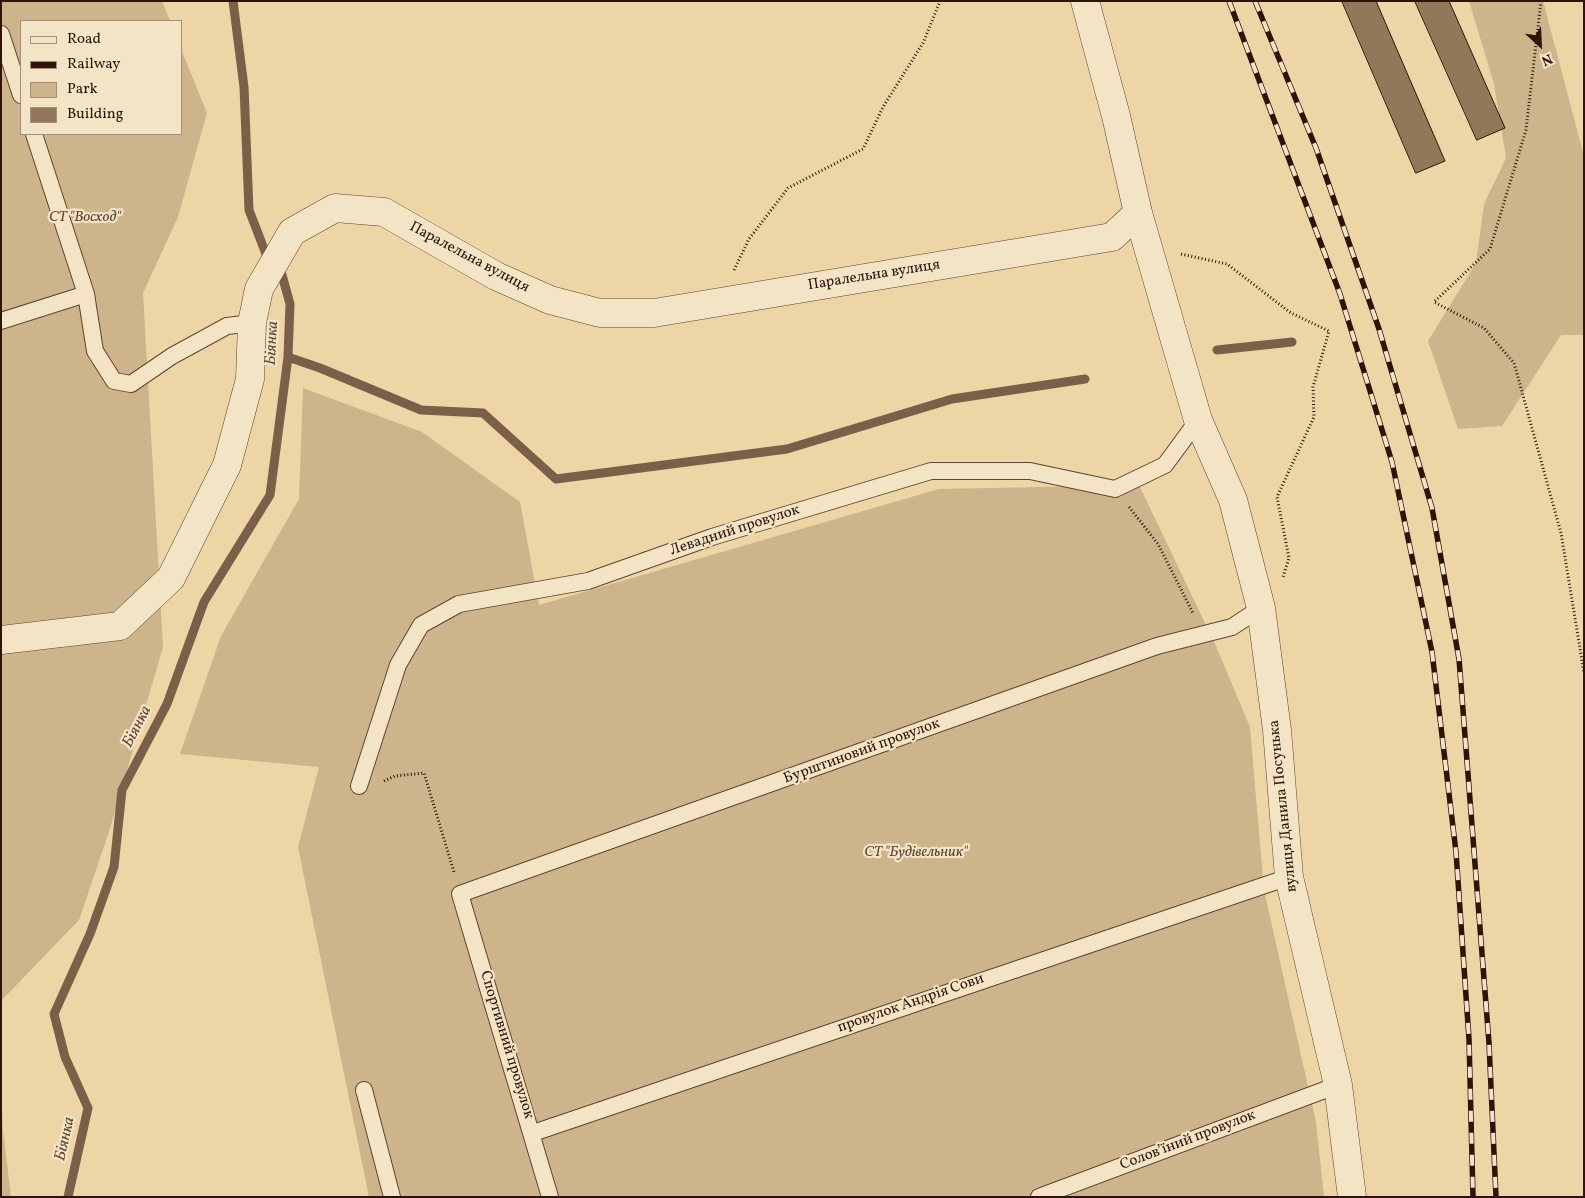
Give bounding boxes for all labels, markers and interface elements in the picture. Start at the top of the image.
legend [20,20,182,135]
north arrow [1515,20,1565,70]
text: Road [67,29,101,50]
text: N [1538,48,1555,70]
text: Railway [67,54,120,75]
text: Park [67,79,98,100]
text: Building [67,104,123,125]
park label: СТ "Восход" [49,209,121,227]
street label: Паралельна вулиця [406,219,532,297]
street label: Паралельна вулиця [807,257,941,295]
water label: Біянка [262,320,284,366]
street label: Левадний провулок [668,502,802,560]
water label: Біянка [119,703,157,751]
street label: Бурштиновий провулок [781,715,943,789]
street label: вулиця Данила Посунька [1266,719,1302,893]
park label: СТ "Будівельник" [864,844,968,862]
street label: Спортивний провулок [475,969,537,1121]
street label: провулок Андрія Сови [835,970,987,1038]
street label: Соловʼїний провулок [1118,1107,1258,1175]
water label: Біянка [52,1115,80,1163]

